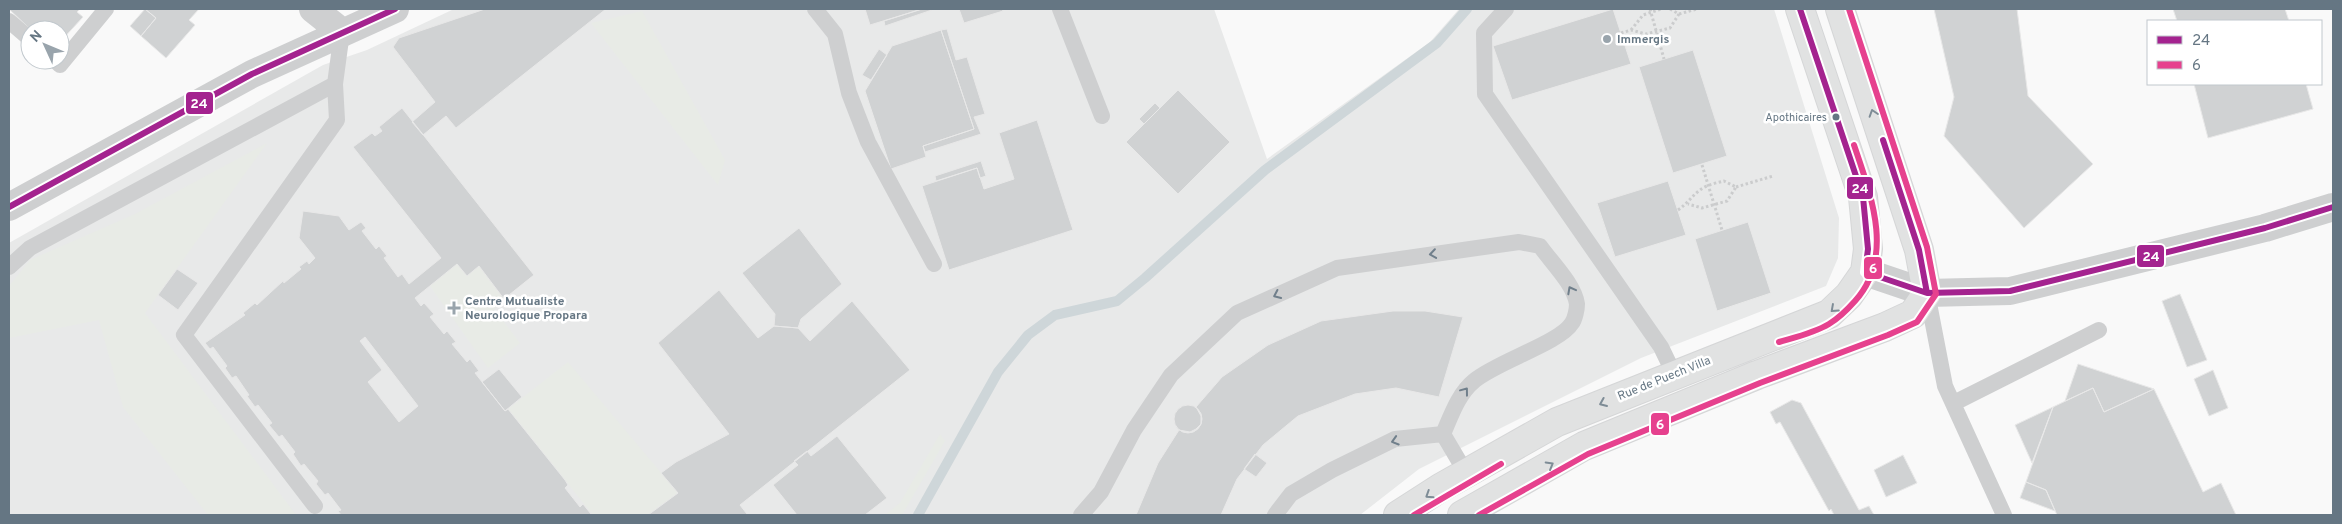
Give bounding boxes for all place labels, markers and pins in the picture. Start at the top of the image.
place label: Immergis [1617,32,1669,48]
marker: Immergis [1601,33,1613,45]
place label: Apothicaires [1765,111,1827,125]
marker: Apothicaires [1831,112,1841,122]
place label: Centre Mutualiste Neurologique Propara [465,294,588,324]
marker: Centre Mutualiste Neurologique Propara [447,301,461,315]

